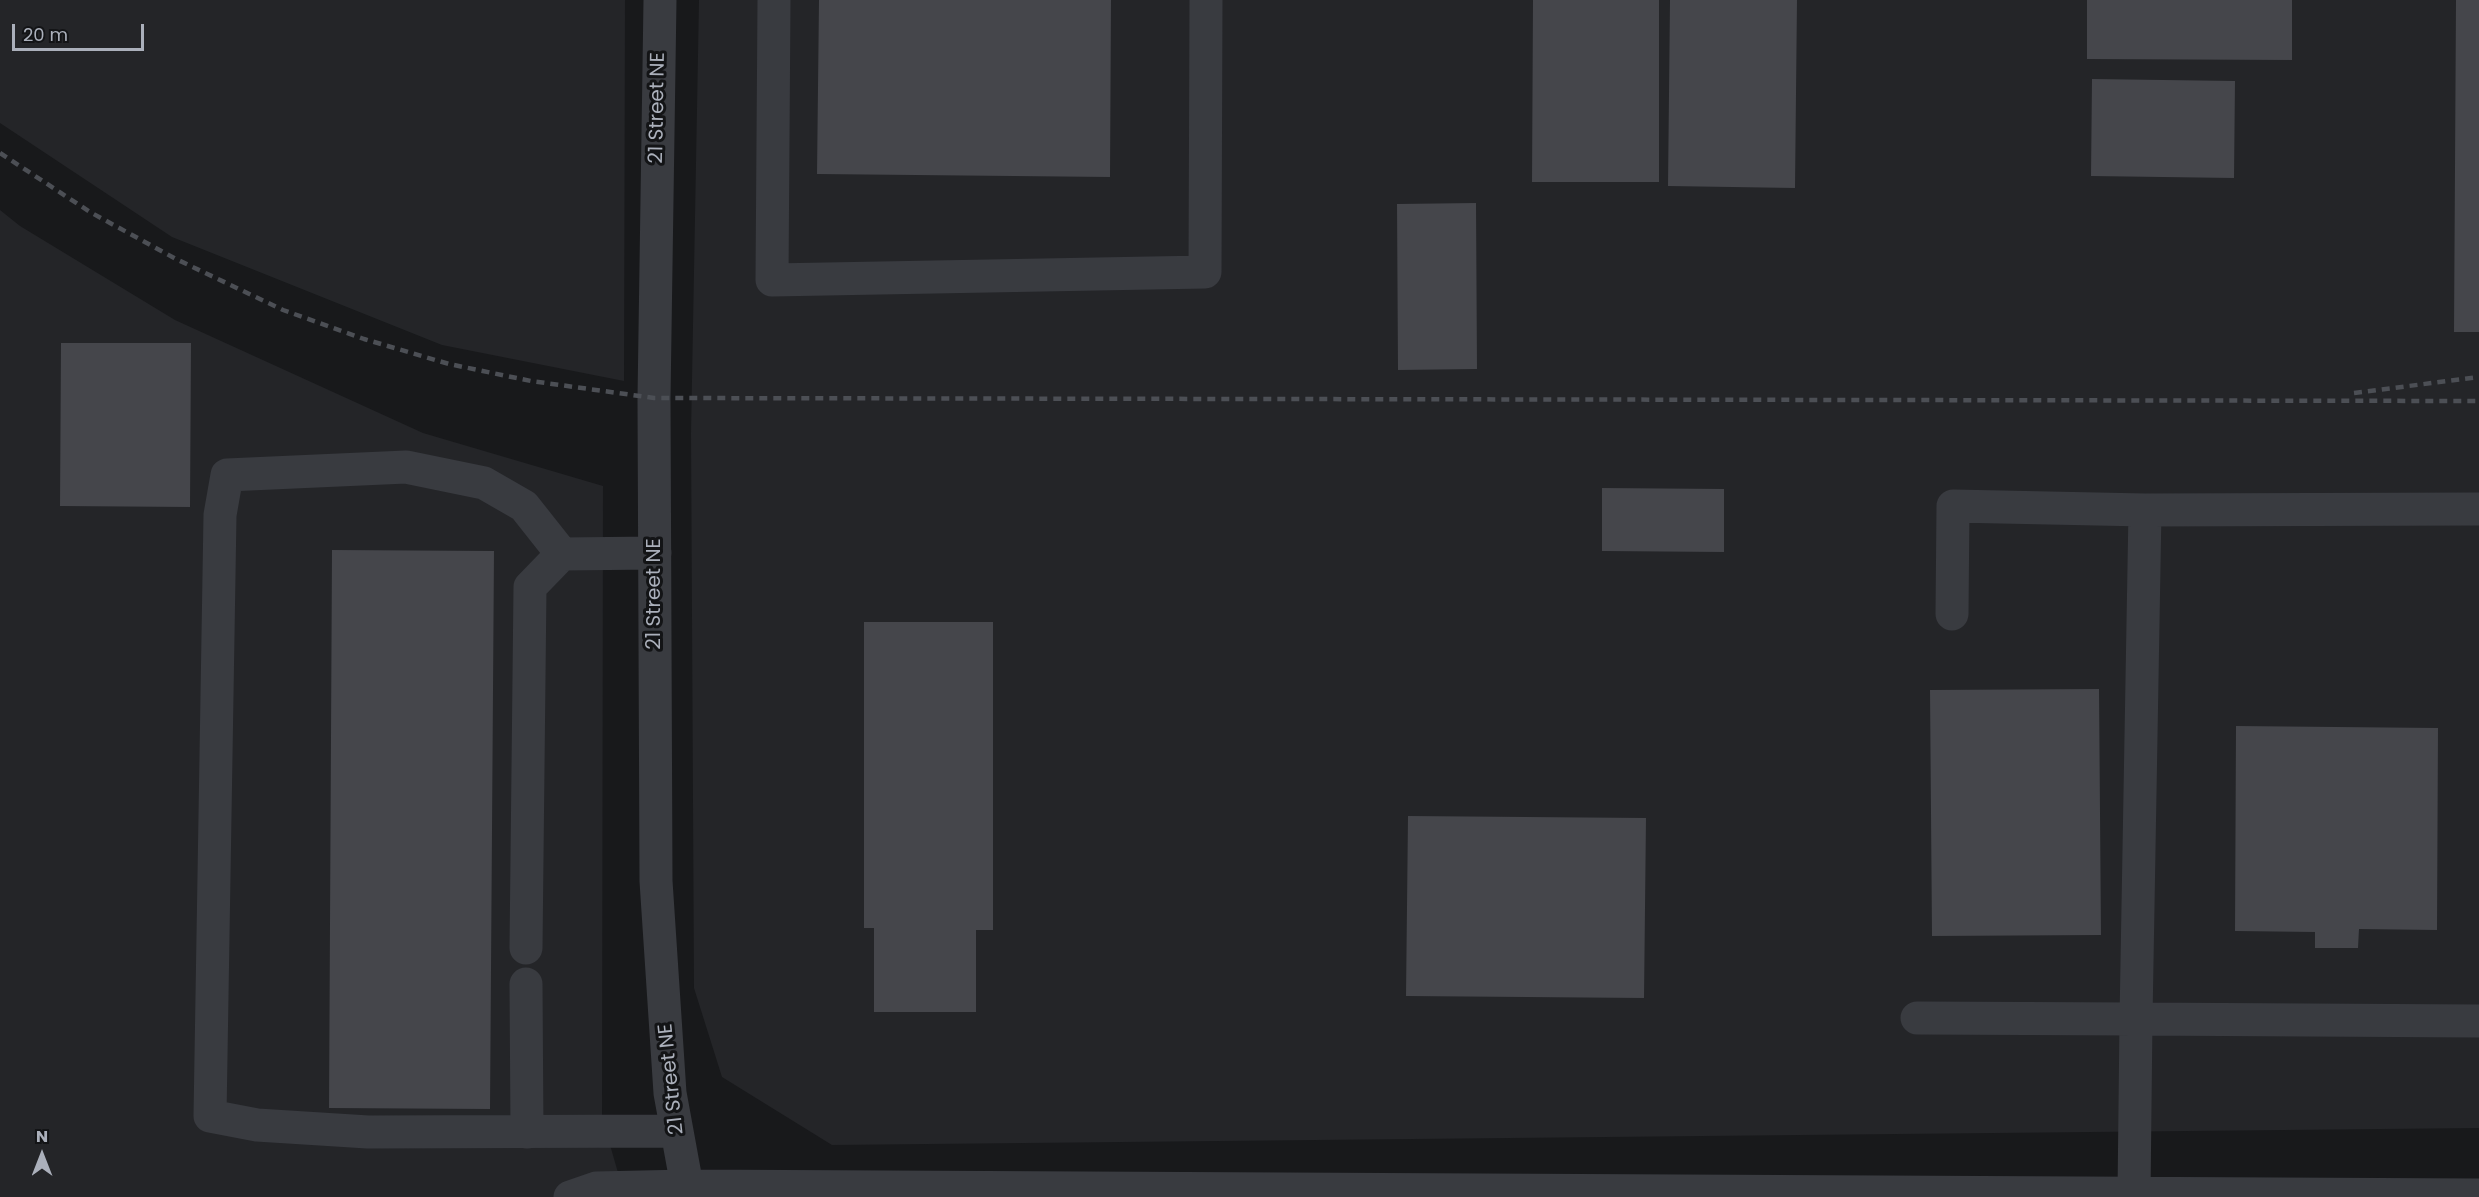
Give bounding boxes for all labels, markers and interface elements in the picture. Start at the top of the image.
scale bar [15,12,147,50]
text: 20 m [23,22,68,47]
street label: 21 Street NE [645,52,671,164]
street label: 21 Street NE [643,538,667,650]
street label: 21 Street NE [654,1022,690,1136]
north arrow [12,1125,72,1185]
text: N [36,1125,48,1148]

